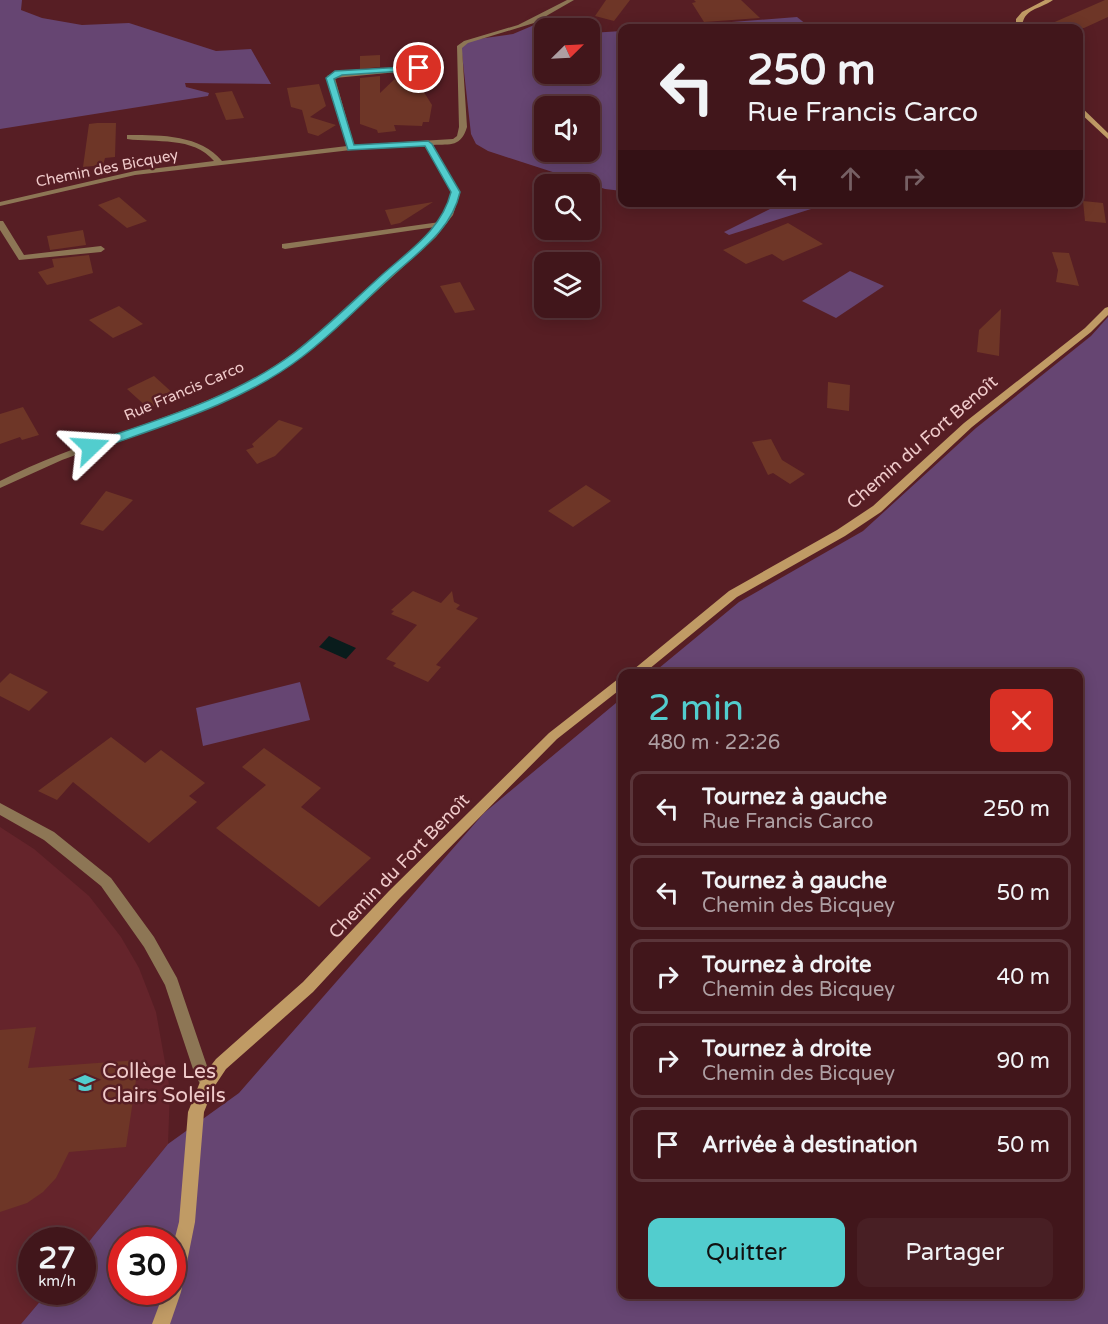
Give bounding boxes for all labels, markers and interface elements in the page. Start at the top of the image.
north arrow [534,18,600,84]
map controls [534,18,600,318]
pin [393,42,444,93]
text: 250 m [747,45,876,96]
icon: left [648,48,726,126]
icon: arrive [402,51,435,84]
button: sound [534,96,600,162]
text: Rue Francis Carco [747,96,978,129]
street label: Chemin des Bicquey [34,145,180,191]
icon: left [771,162,804,195]
icon: ahead [834,162,867,195]
icon: right [897,162,930,195]
button: search [534,174,600,240]
button: layers [534,252,600,318]
street label: Rue Francis Carco [121,358,247,424]
street label: Chemin du Fort Benoît [842,370,1002,514]
position arrow [59,415,123,479]
text: 2 min [648,687,744,730]
button: close [990,689,1053,752]
text: 480 m · 22:26 [648,731,780,755]
text: Tournez à gauche [702,784,887,810]
street label: Chemin du Fort Benoît [324,789,474,943]
icon: left [651,792,684,825]
text: 250 m [983,796,1050,822]
text: Rue Francis Carco [702,810,873,834]
text: Tournez à gauche [702,868,887,894]
icon: left [651,876,684,909]
text: 50 m [996,880,1050,906]
text: Chemin des Bicquey [702,894,895,918]
text: Tournez à droite [702,952,871,978]
icon: right [651,960,684,993]
text: 40 m [996,964,1050,990]
text: Chemin des Bicquey [702,978,895,1002]
text: Tournez à droite [702,1036,871,1062]
icon: right [651,1044,684,1077]
text: 90 m [996,1048,1050,1074]
place label: Collège Les Clairs Soleils [102,1059,226,1108]
text: Chemin des Bicquey [702,1062,895,1086]
school or university icon: Collège Les Clairs Soleils [73,1071,97,1095]
icon: arrive [651,1128,684,1161]
text: Arrivée à destination [702,1132,918,1158]
text: 50 m [996,1132,1050,1158]
button: Quitter [648,1218,845,1287]
button: Partager [857,1218,1053,1287]
speed limit sign: 30 [108,1227,186,1305]
text: 27 [38,1240,76,1277]
text: km/h [38,1272,76,1290]

